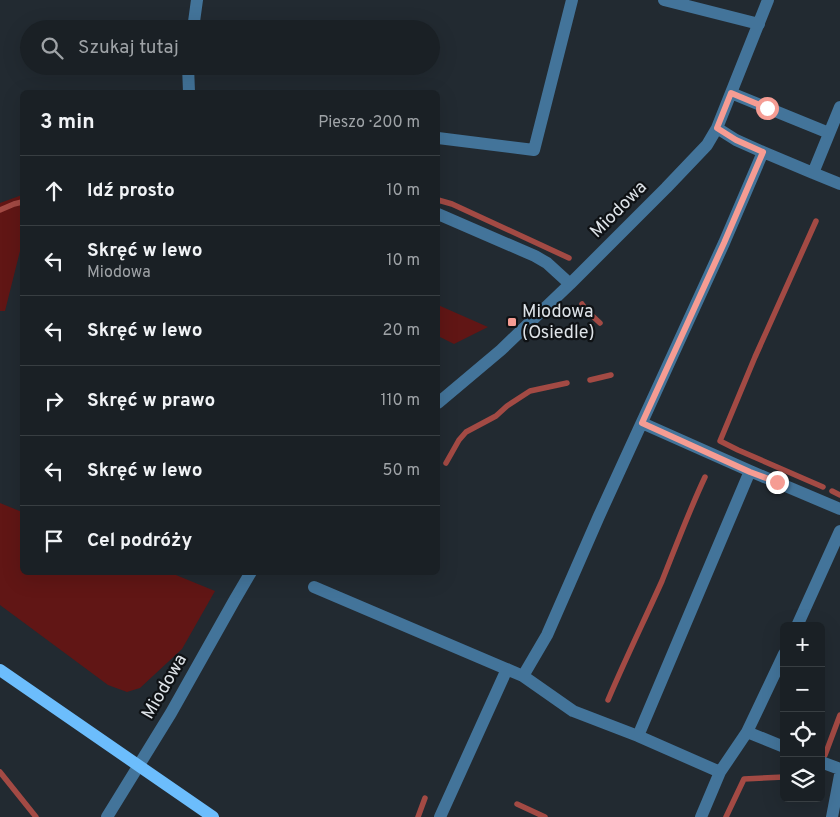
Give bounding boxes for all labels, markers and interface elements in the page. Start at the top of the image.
search box [20,20,440,75]
icon: search [38,34,66,62]
text: Szukaj tutaj [78,36,179,60]
route start [756,97,779,120]
text: 3 min [40,109,95,136]
text: Pieszo · 200 m [318,113,420,133]
icon: ahead [40,177,68,205]
street label: Miodowa [586,177,652,243]
text: Idź prosto [87,179,175,203]
text: 10 m [386,181,420,201]
text: Skręć w lewo [87,239,202,263]
icon: left [40,247,68,275]
text: 10 m [386,251,420,271]
text: Miodowa [87,263,151,283]
place label: Miodowa (Osiedle) [522,301,595,345]
marker: Miodowa (Osiedle) [506,316,518,328]
icon: left [40,317,68,345]
text: Skręć w lewo [87,319,202,343]
text: 20 m [383,321,420,341]
icon: right [40,387,68,415]
text: Skręć w prawo [87,389,215,413]
text: 110 m [380,391,420,411]
icon: left [40,457,68,485]
text: Skręć w lewo [87,459,202,483]
text: 50 m [383,461,420,481]
route end [766,471,789,494]
icon: arrive [40,527,68,555]
text: Cel podróży [87,529,192,553]
map controls [780,622,825,802]
button: + [780,622,825,667]
street label: Miodowa [137,650,193,724]
button: − [780,667,825,712]
button: locate [780,712,825,757]
button: layers [780,757,825,802]

